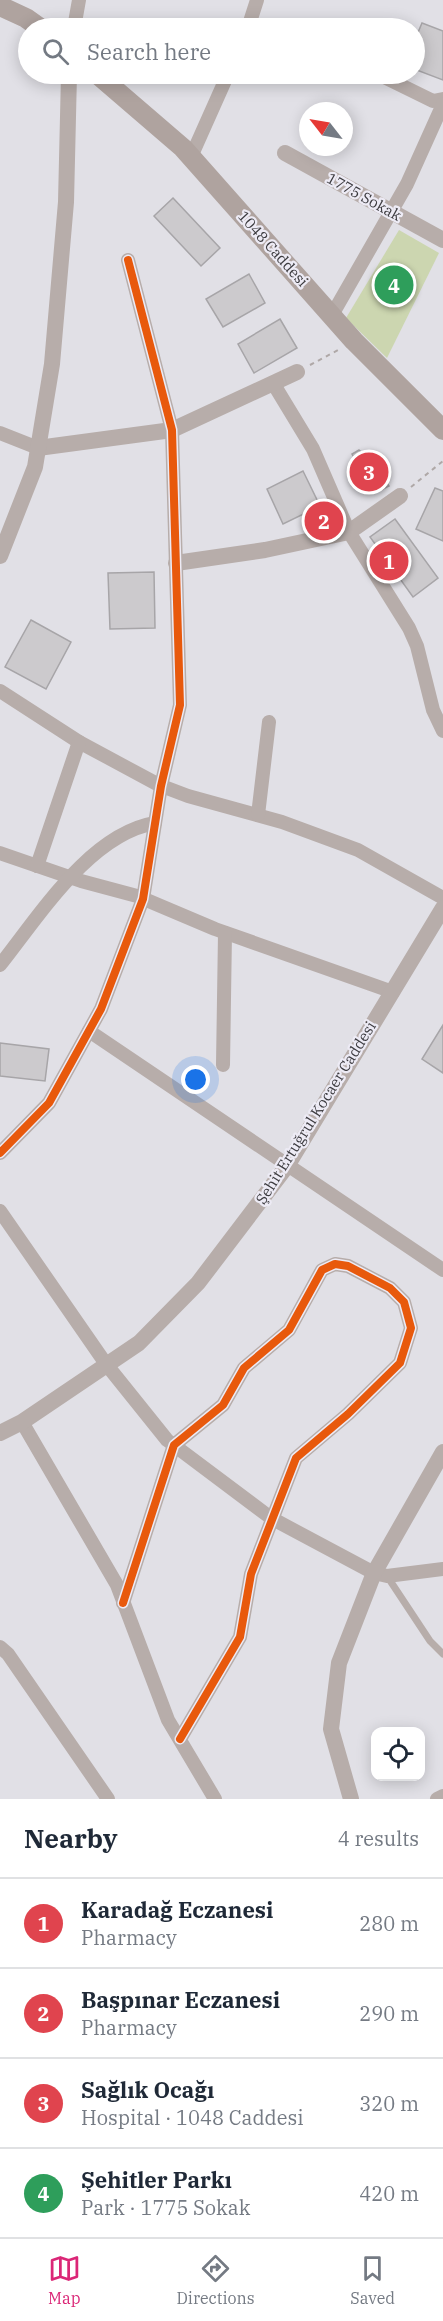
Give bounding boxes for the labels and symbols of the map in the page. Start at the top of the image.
north arrow [299,102,353,156]
street label: 1775 Sokak [324,168,405,225]
street label: 1048 Caddesi [234,207,313,291]
pin: 4 [374,262,414,308]
pin: 3 [350,450,388,494]
pin: 2 [304,498,344,544]
pin: 1 [370,538,408,584]
street label: Şehit Ertuğrul Kocaer Caddesi [251,1018,380,1208]
your location [181,1065,210,1094]

